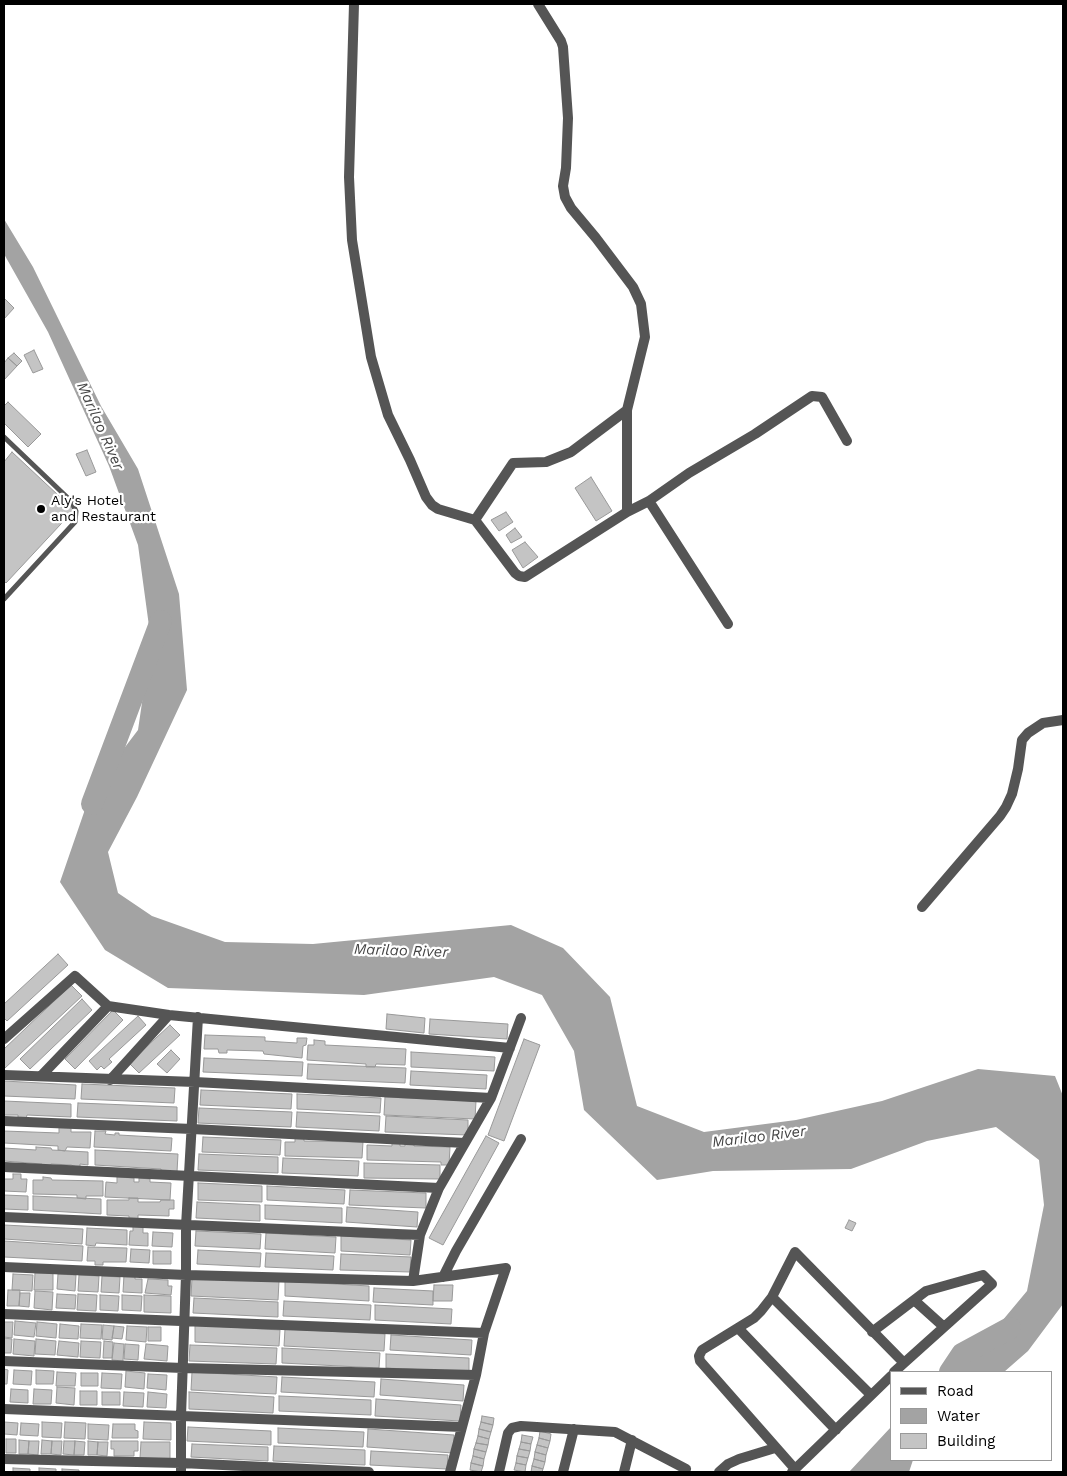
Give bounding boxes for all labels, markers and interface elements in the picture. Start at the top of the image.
water label: Marilao River [73,379,127,473]
place label: Aly's Hotel and Restaurant [51,493,156,526]
marker: Aly's Hotel and Restaurant [35,503,47,515]
water label: Marilao River [354,940,448,962]
water label: Marilao River [711,1122,807,1152]
legend [890,1371,1052,1461]
text: Road [937,1382,974,1400]
text: Water [937,1407,980,1425]
text: Building [937,1432,995,1450]

